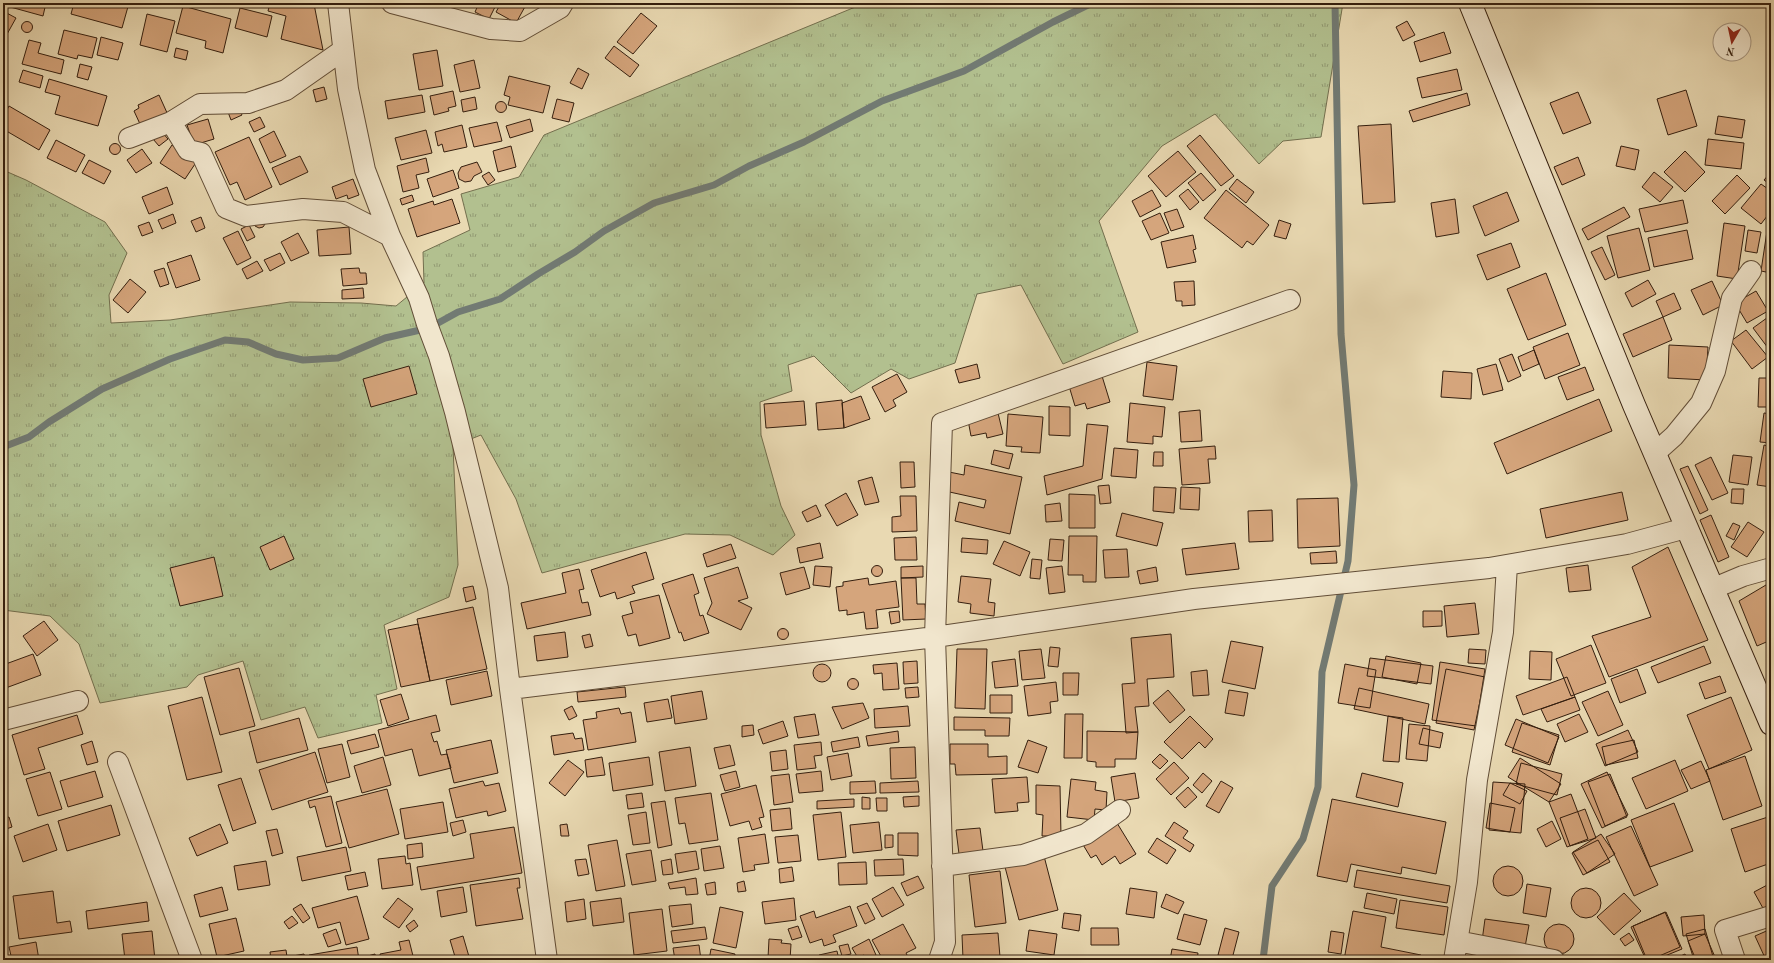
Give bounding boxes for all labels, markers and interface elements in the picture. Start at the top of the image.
north arrow [1712,22,1752,62]
text: N [1725,44,1736,56]

